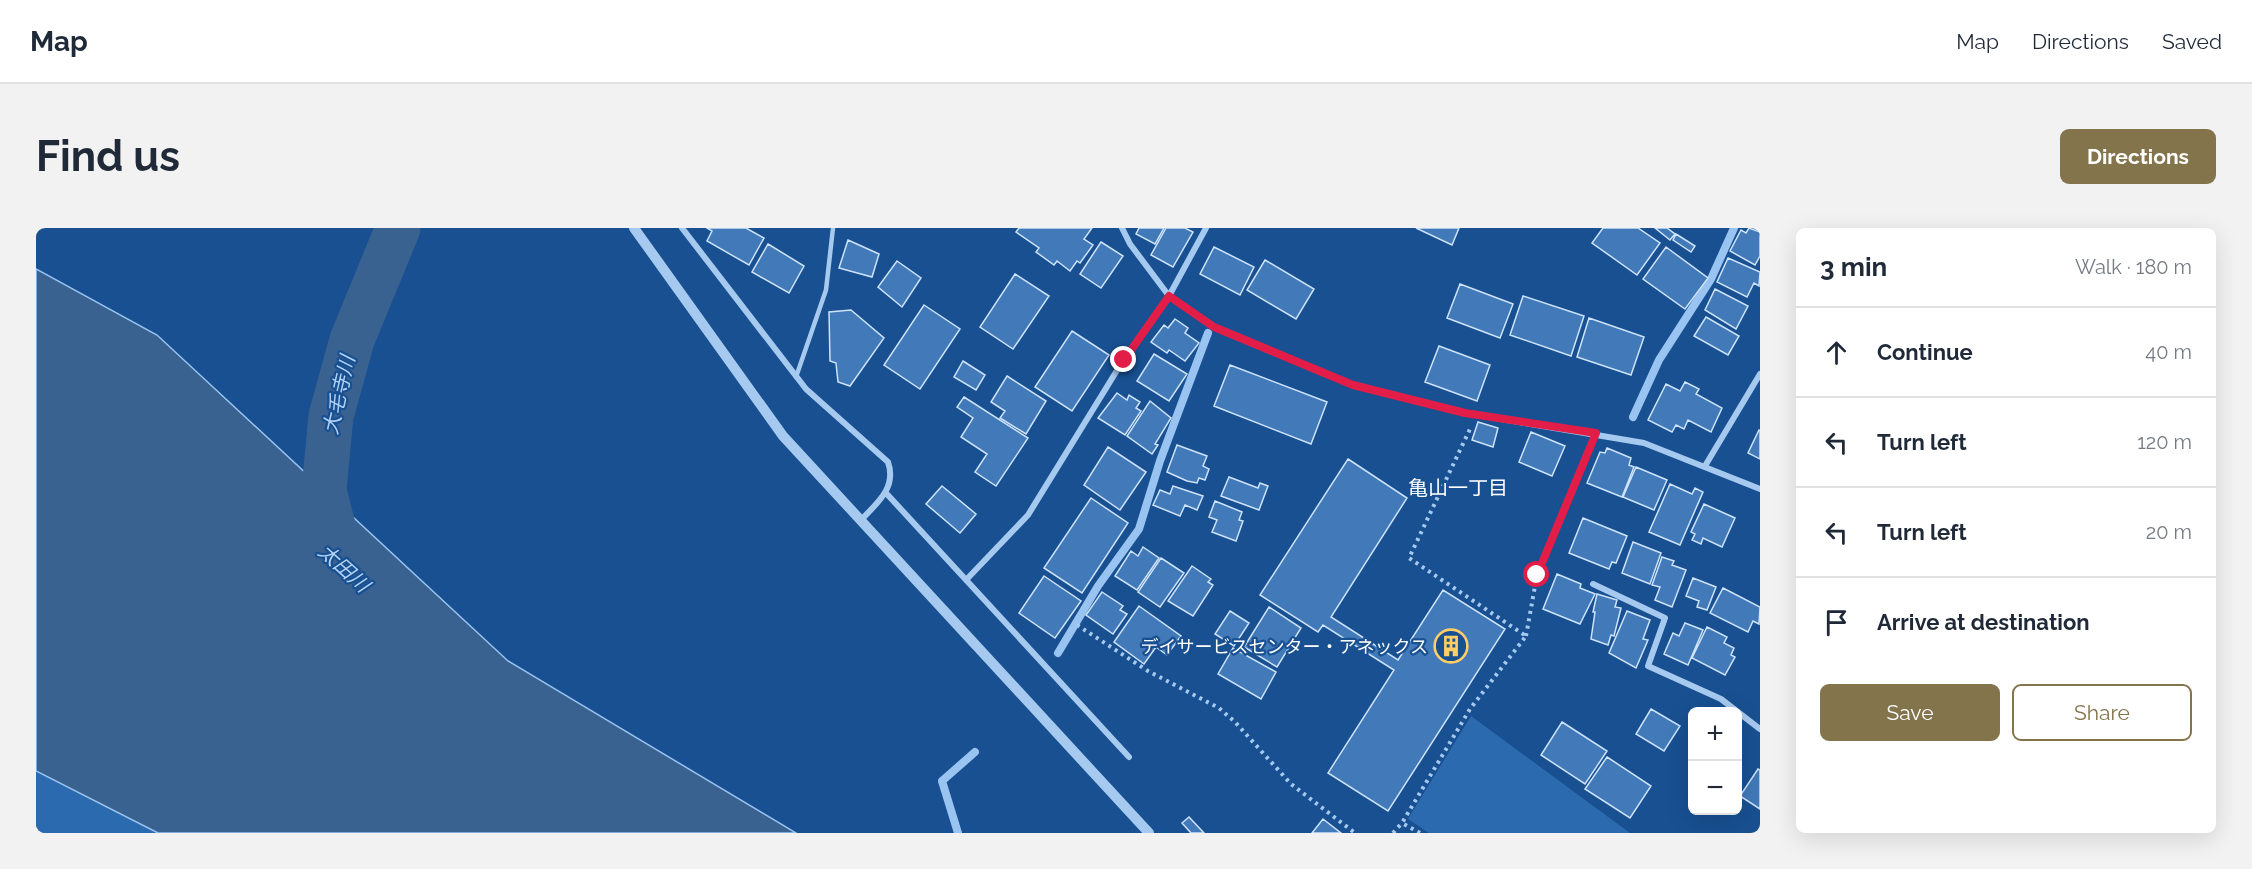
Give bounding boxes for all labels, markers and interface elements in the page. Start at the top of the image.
text: Map [30,25,88,58]
text: Map [1956,29,1999,54]
text: Directions [2032,29,2129,54]
text: Saved [2162,29,2222,54]
button: Directions [2060,129,2216,184]
text: Find us [36,132,180,181]
text: 3 min [1820,252,1887,282]
text: Walk · 180 m [2075,255,2192,279]
icon: ahead [1820,336,1853,369]
text: Continue [1877,339,1973,365]
text: 40 m [2145,340,2192,364]
route end [1110,346,1136,372]
water label: 大毛寺川 [318,351,360,437]
icon: left [1820,426,1853,459]
text: Turn left [1877,429,1967,455]
text: 120 m [2137,430,2192,454]
district label: 亀山一丁目 [1408,476,1508,500]
icon: left [1820,516,1853,549]
text: Turn left [1877,519,1967,545]
text: 20 m [2146,520,2192,544]
water label: 太田川 [314,539,376,598]
route start [1523,561,1549,587]
icon: arrive [1820,606,1853,639]
text: Arrive at destination [1877,609,2090,635]
building icon: デイサービスセンター・アネックス [1433,628,1469,664]
place label: デイサービスセンター・アネックス [1141,636,1428,657]
button: Save [1820,684,2000,741]
button: Share [2012,684,2192,741]
map controls [1688,707,1742,815]
button: + [1688,707,1742,761]
button: − [1688,761,1742,815]

